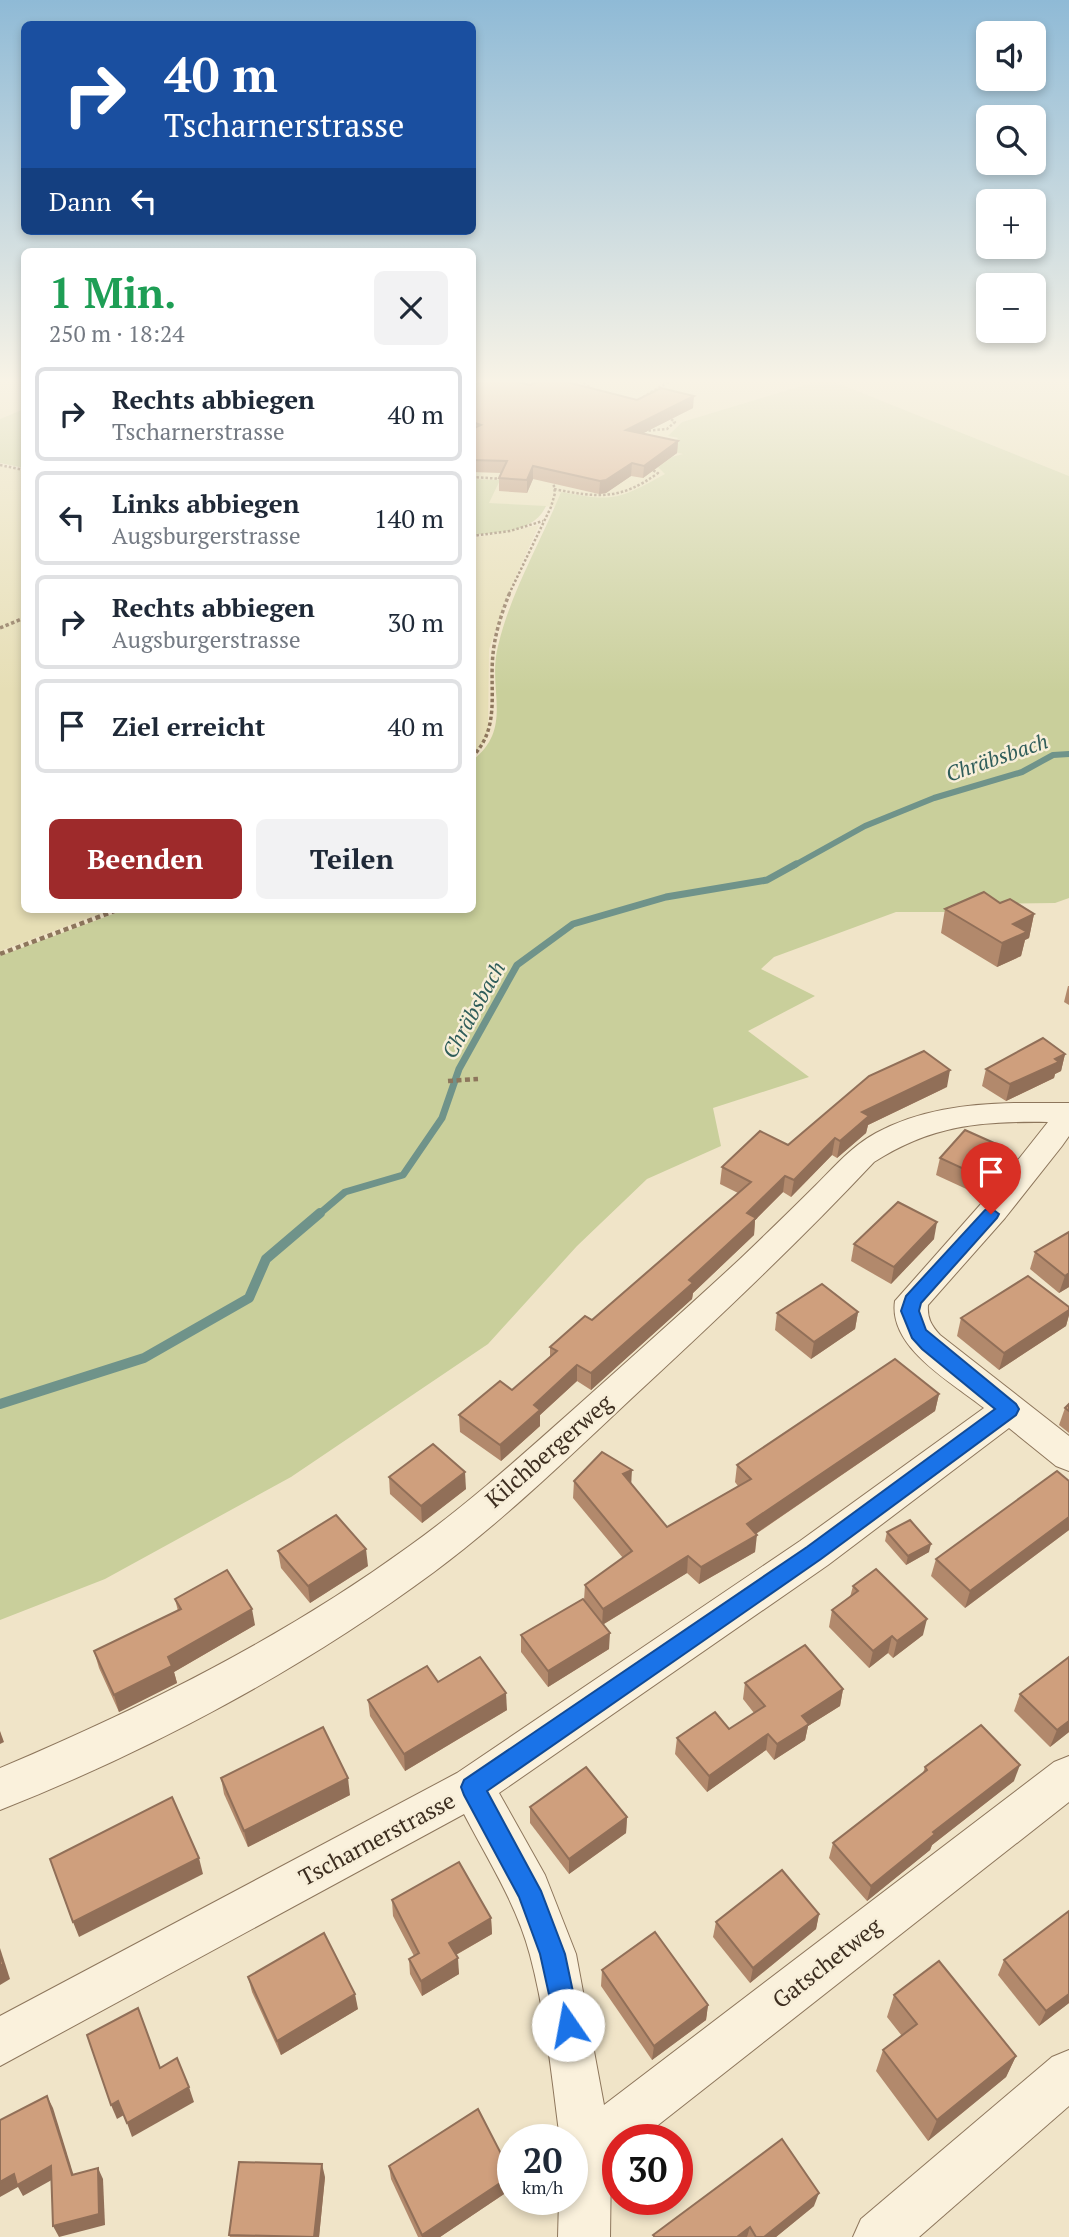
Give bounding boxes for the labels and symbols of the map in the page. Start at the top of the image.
water label: Chräbsbach [942,726,1052,788]
water label: Chräbsbach [435,956,511,1063]
pin [961,1142,1021,1214]
street label: Kilchbergerweg [479,1386,619,1514]
street label: Tscharnerstrasse [293,1784,460,1893]
street label: Gatschetweg [766,1910,888,2015]
position arrow [531,1988,605,2062]
speed limit sign: 30 [602,2124,693,2215]

